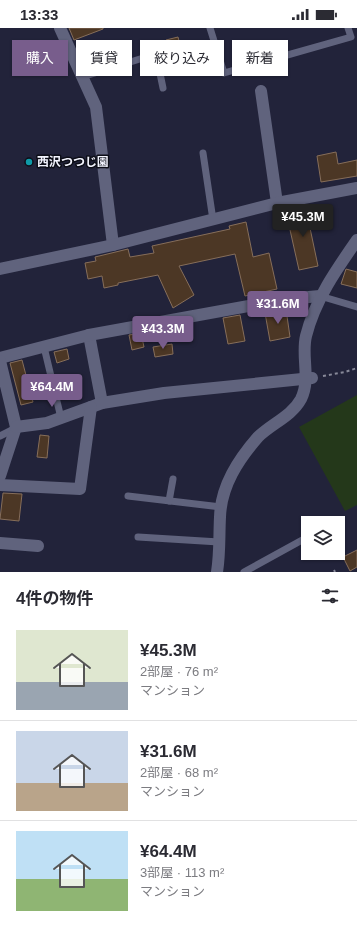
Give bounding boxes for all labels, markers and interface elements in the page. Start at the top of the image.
text: 13:33 [20,6,58,23]
chip: 購入 [12,40,68,76]
chip: 賃貸 [76,40,132,76]
chip: 絞り込み [140,40,224,76]
chip: 新着 [232,40,288,76]
place label: 西沢つつじ園 [37,155,109,169]
marker: 西沢つつじ園 [24,157,34,167]
pin: ¥45.3M [270,204,336,238]
text: ¥45.3M [281,209,325,224]
pin: ¥31.6M [245,291,311,325]
text: ¥31.6M [256,296,300,311]
pin: ¥43.3M [130,316,196,350]
text: ¥43.3M [141,321,185,336]
pin: ¥64.4M [19,374,85,408]
text: ¥64.4M [30,379,74,394]
map controls [301,516,345,560]
button: layers [301,516,345,560]
icon: filters [319,585,341,607]
text: 4件の物件 [16,589,93,608]
text: ¥45.3M [140,641,197,660]
icon: home [48,646,96,694]
text: 2部屋 · 76 m² [140,664,218,679]
text: マンション [140,683,205,698]
text: ¥31.6M [140,742,197,761]
icon: home [48,747,96,795]
text: 2部屋 · 68 m² [140,765,218,780]
text: マンション [140,784,205,799]
text: ¥64.4M [140,842,197,861]
icon: home [48,847,96,895]
text: 3部屋 · 113 m² [140,865,224,880]
text: マンション [140,884,205,899]

